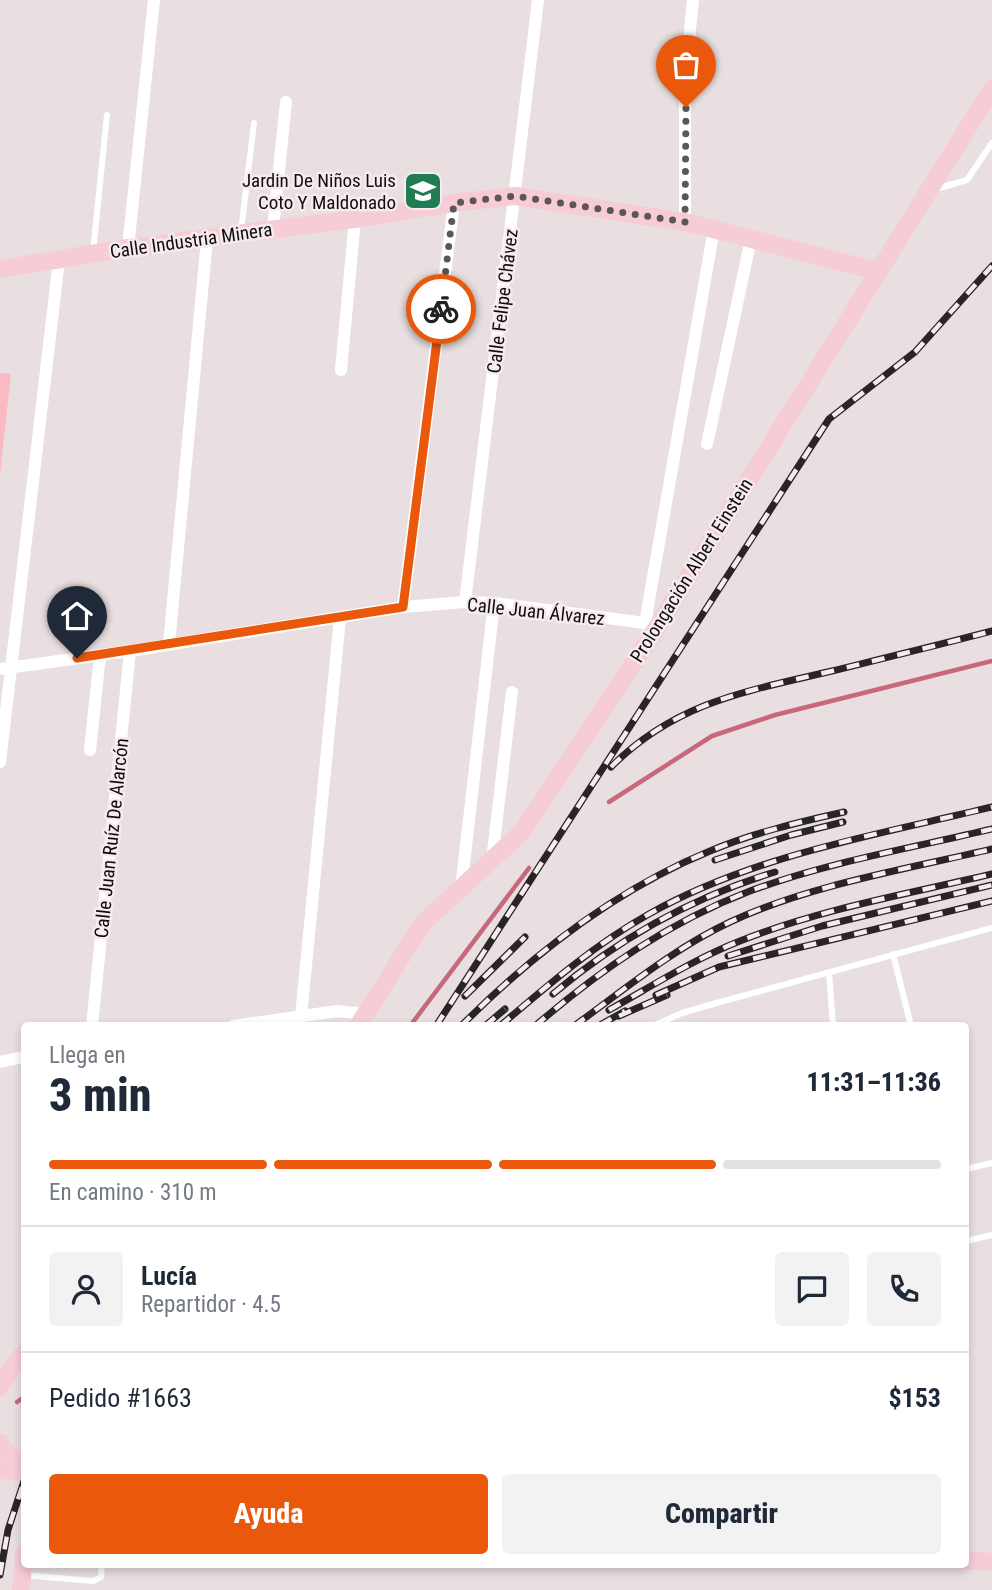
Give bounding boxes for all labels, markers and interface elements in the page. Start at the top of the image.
pin [656,35,716,107]
icon: bag [667,46,705,84]
place label: Jardin De Niños Luis Coto Y Maldonado [242,169,396,214]
school or university icon: Jardin De Niños Luis Coto Y Maldonado [402,170,444,212]
street label: Calle Industria Minera [108,218,274,263]
street label: Calle Felipe Chávez [482,228,523,375]
courier [406,274,476,344]
icon: bike [422,290,460,328]
street label: Prolongación Albert Einstein [625,474,758,667]
pin [47,586,107,658]
street label: Calle Juan Álvarez [466,593,606,630]
icon: home [58,597,96,635]
street label: Calle Juan Ruíz De Alarcón [90,737,133,939]
text: Llega en [49,1042,126,1069]
text: 11:31–11:36 [807,1067,941,1097]
text: 3 min [49,1068,152,1122]
text: En camino · 310 m [49,1179,217,1206]
button: person [49,1252,123,1326]
button: chat [775,1252,849,1326]
button: phone [867,1252,941,1326]
text: Lucía [141,1261,197,1291]
text: Repartidor · 4.5 [141,1291,281,1318]
text: Pedido #1663 [49,1383,192,1413]
text: $153 [888,1383,941,1413]
button: Ayuda [49,1474,488,1554]
button: Compartir [502,1474,941,1554]

